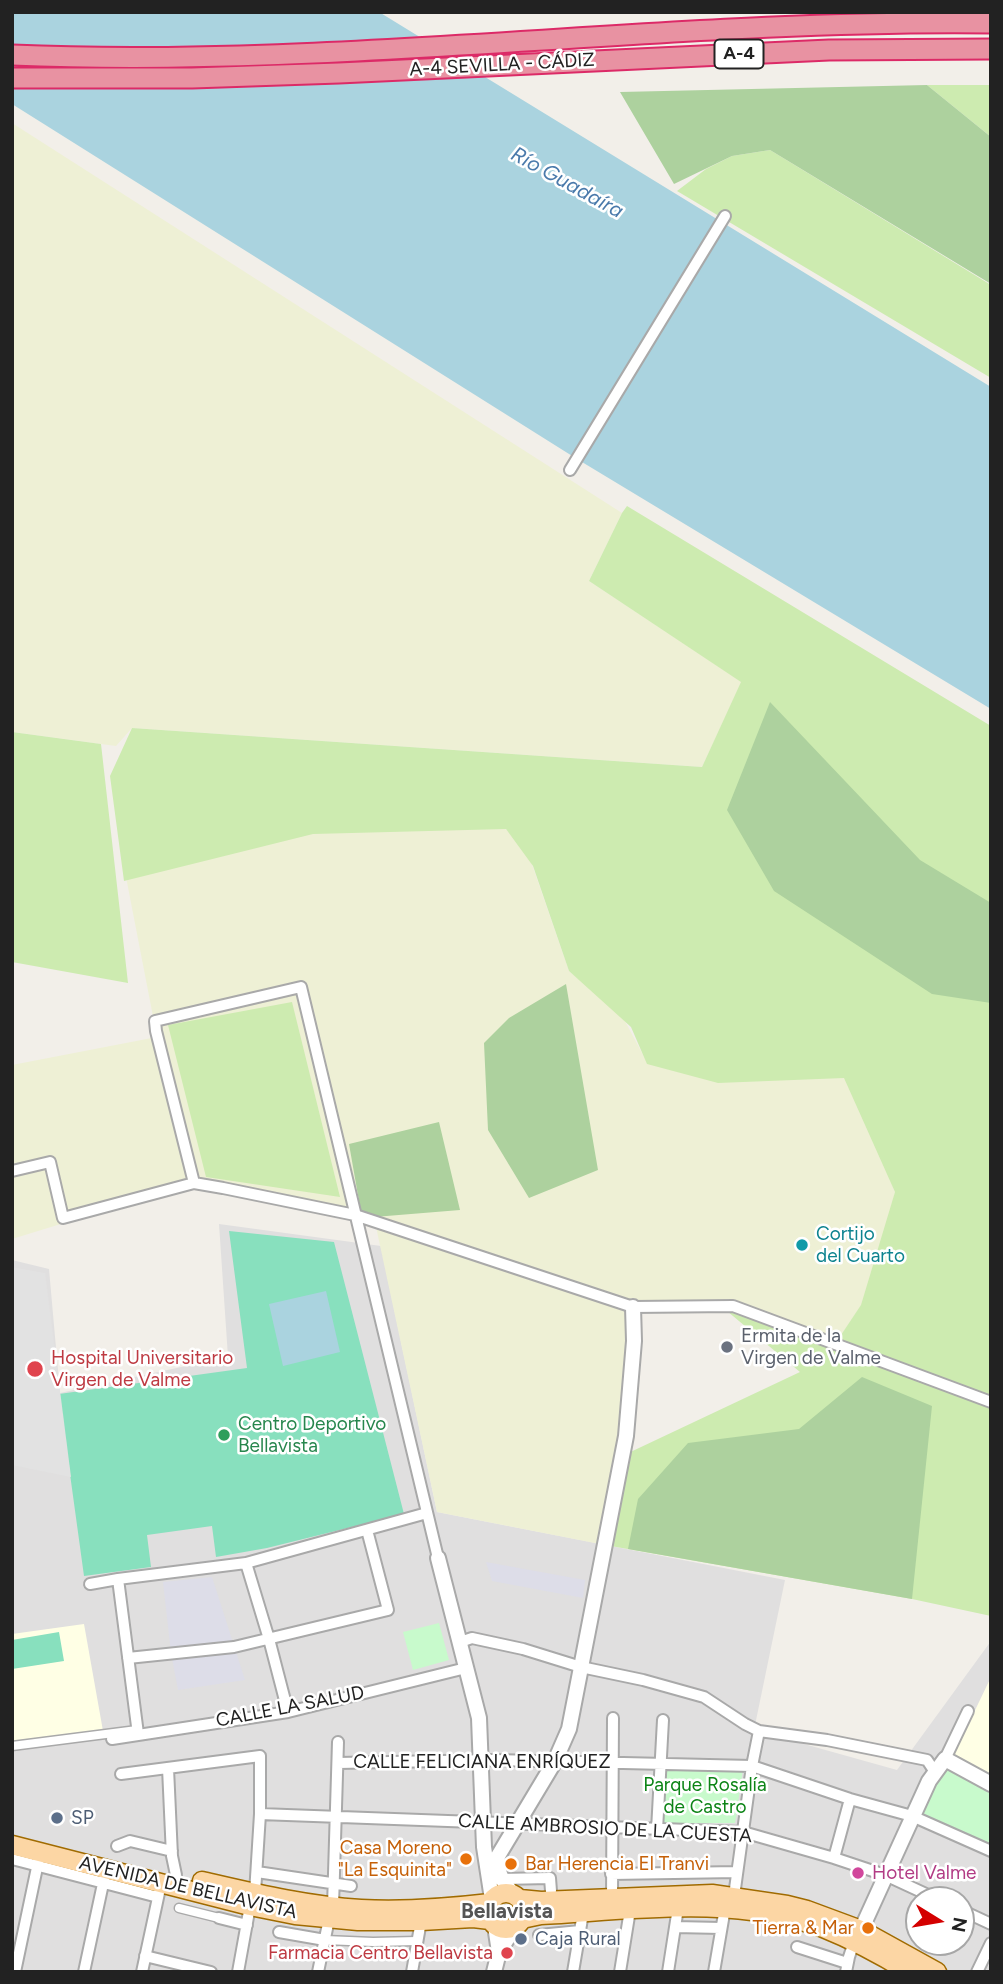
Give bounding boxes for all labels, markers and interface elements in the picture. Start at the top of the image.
road number: A-4 [714,40,764,68]
street label: A-4 SEVILLA - CÁDIZ [409,49,595,81]
water label: Río Guadaíra [506,142,628,224]
place label: Cortijo del Cuarto [816,1223,905,1267]
marker: Cortijo del Cuarto [794,1237,810,1253]
place label: Ermita de la Virgen de Valme [741,1325,881,1369]
marker: Ermita de la Virgen de Valme [719,1339,735,1355]
place label: Hospital Universitario Virgen de Valme [51,1347,233,1391]
marker: Hospital Universitario Virgen de Valme [25,1359,45,1379]
place label: Centro Deportivo Bellavista [238,1413,386,1457]
marker: Centro Deportivo Bellavista [216,1427,232,1443]
street label: CALLE LA SALUD [214,1681,366,1733]
street label: CALLE FELICIANA ENRÍQUEZ [353,1751,611,1773]
park label: Parque Rosalía de Castro [643,1774,767,1818]
place label: SP [71,1807,94,1829]
marker: SP [49,1810,65,1826]
street label: CALLE AMBROSIO DE LA CUESTA [457,1810,753,1848]
place label: Casa Moreno "La Esquinita" [338,1837,452,1881]
marker: Casa Moreno "La Esquinita" [458,1851,474,1867]
street label: AVENIDA DE BELLAVISTA [77,1852,299,1924]
place label: Bar Herencia El Tranvi [525,1853,709,1875]
marker: Bar Herencia El Tranvi [503,1856,519,1872]
place label: Hotel Valme [872,1862,976,1884]
marker: Hotel Valme [850,1865,866,1881]
north arrow [905,1886,975,1956]
district label: Bellavista [461,1899,553,1925]
text: N [946,1915,972,1934]
place label: Tierra & Mar [752,1917,854,1939]
marker: Tierra & Mar [860,1920,876,1936]
place label: Caja Rural [535,1928,621,1950]
marker: Caja Rural [513,1931,529,1947]
place label: Farmacia Centro Bellavista [268,1942,493,1964]
marker: Farmacia Centro Bellavista [499,1945,515,1961]

